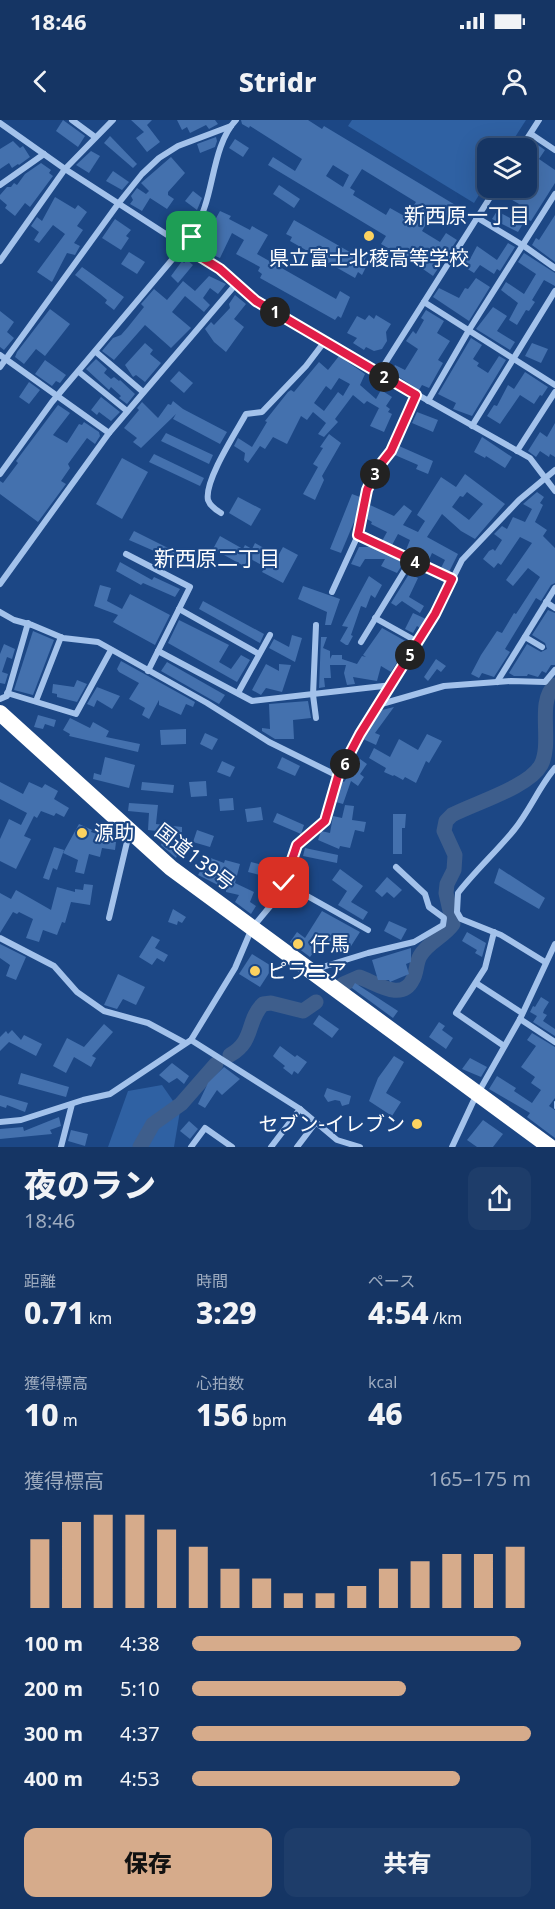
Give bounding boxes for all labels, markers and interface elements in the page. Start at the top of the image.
text: 18:46 [30,6,87,36]
text: Stridr [239,63,316,100]
icon: back [24,65,57,98]
icon: person [498,65,531,98]
map controls [477,138,537,198]
button: layers [477,138,537,198]
district label: 新西原一丁目 [404,201,530,229]
pin [166,211,217,262]
icon: arrive [175,220,208,253]
marker: 県立富士北稜高等学校 [362,229,376,243]
place label: 県立富士北稜高等学校 [269,244,469,271]
pin: 1 [260,297,290,327]
text: 1 [270,301,280,323]
pin: 2 [369,362,399,392]
text: 2 [379,366,389,388]
pin: 3 [360,459,390,489]
text: 3 [370,463,380,485]
district label: 新西原二丁目 [154,544,280,572]
pin: 4 [400,547,430,577]
text: 4 [410,551,420,573]
pin: 5 [395,640,425,670]
text: 5 [405,644,415,666]
pin: 6 [330,749,360,779]
text: 6 [340,753,350,775]
street label: 国道139号 [150,817,241,896]
place label: 源助 [94,819,134,846]
marker: 源助 [75,826,89,840]
pin [258,857,309,908]
icon: check [267,866,300,899]
place label: 仔馬 [310,930,350,957]
marker: 仔馬 [291,937,305,951]
place label: ピラニア [267,957,347,984]
marker: ピラニア [248,964,262,978]
place label: セブン-イレブン [259,1110,405,1137]
marker: セブン-イレブン [410,1117,424,1131]
text: 夜のラン [24,1162,156,1207]
button: share [468,1167,531,1230]
text: 18:46 [24,1207,75,1234]
text: 距離 [24,1270,56,1292]
text: 時間 [196,1270,228,1292]
text: ペース [368,1270,415,1292]
text: 0.71 [24,1292,85,1333]
text: 3:29 [196,1292,257,1333]
text: 4:54 [368,1292,429,1333]
text: km [85,1307,112,1329]
text: /km [429,1307,462,1329]
text: kcal [368,1371,397,1393]
text: 獲得標高 [24,1372,88,1394]
text: 心拍数 [196,1372,244,1394]
text: 46 [368,1393,403,1434]
text: 10 [24,1394,59,1435]
text: 156 [196,1394,248,1435]
text: m [59,1409,78,1431]
text: bpm [248,1409,287,1431]
text: 165–175 m [428,1465,531,1492]
text: 獲得標高 [24,1467,104,1494]
text: 100 m [24,1630,83,1657]
text: 4:38 [120,1630,160,1657]
text: 200 m [24,1675,83,1702]
text: 5:10 [120,1675,160,1702]
text: 300 m [24,1720,83,1747]
text: 4:37 [120,1720,160,1747]
text: 400 m [24,1765,83,1792]
text: 4:53 [120,1765,160,1792]
button: 保存 [24,1828,272,1897]
button: 共有 [284,1828,531,1897]

